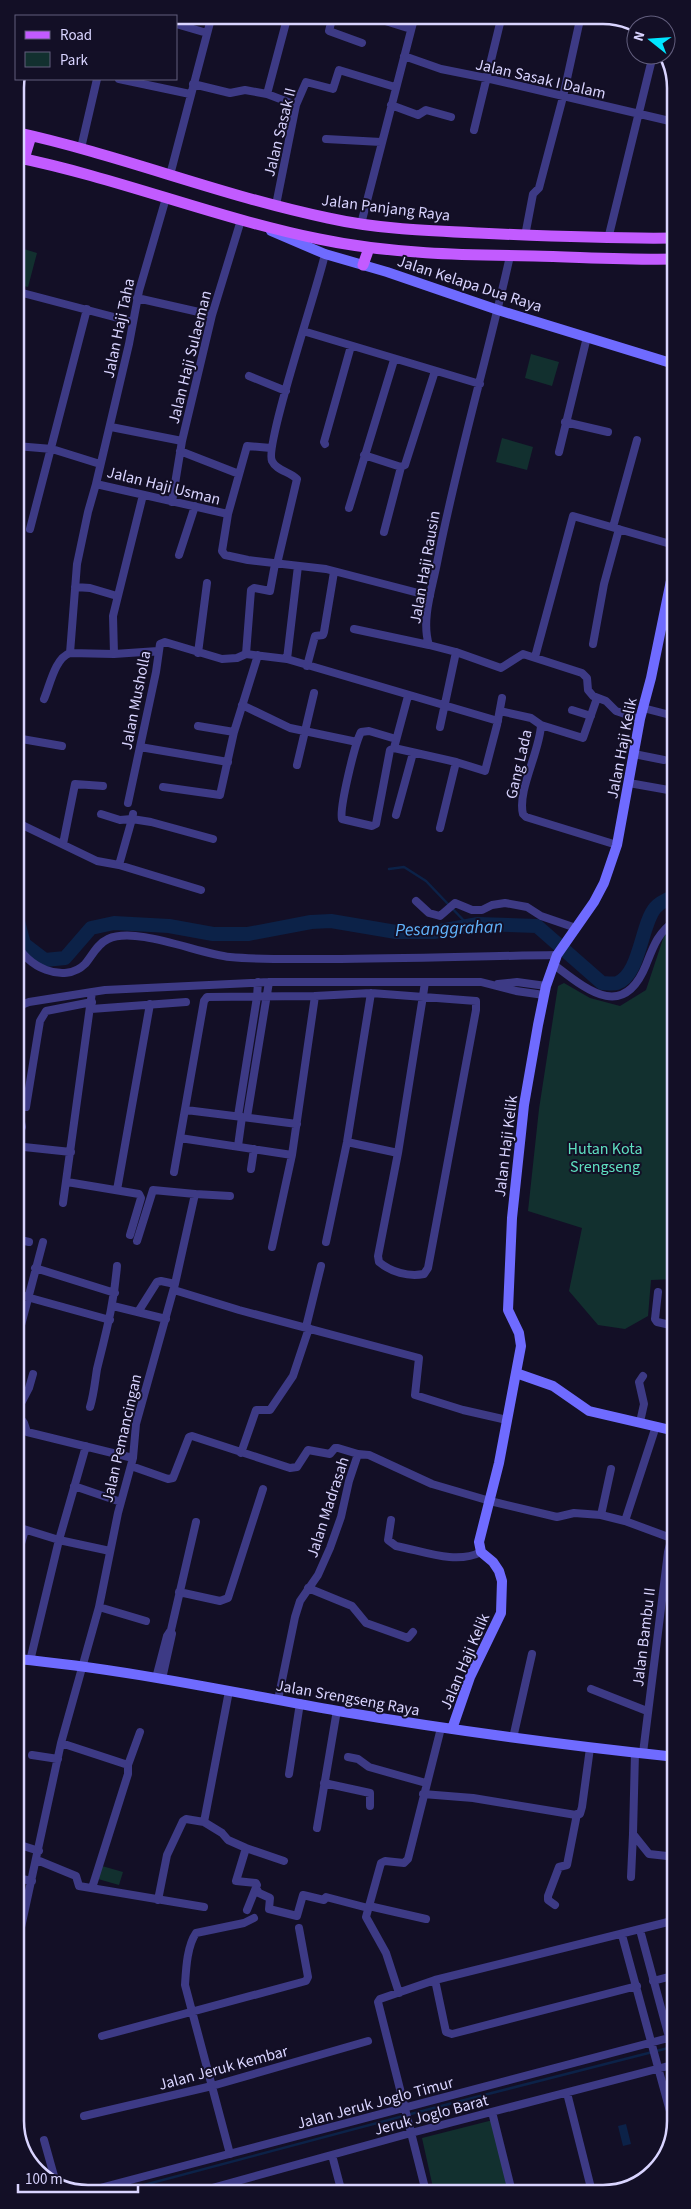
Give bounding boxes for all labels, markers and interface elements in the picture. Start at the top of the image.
legend [15,15,178,80]
north arrow [626,15,676,65]
text: Road [60,25,92,46]
text: N [629,29,650,44]
text: Park [60,50,89,71]
street label: Jalan Sasak I Dalam [473,53,608,105]
street label: Jalan Sasak II [258,86,302,179]
street label: Jalan Panjang Raya [320,189,451,227]
street label: Jalan Kelapa Dua Raya [394,250,545,318]
street label: Jalan Haji Taha [98,276,140,380]
street label: Jalan Haji Sulaeman [163,288,217,426]
street label: Jalan Haji Usman [105,461,223,511]
street label: Jalan Haji Rausin [404,509,446,626]
street label: Jalan Musholla [116,649,156,752]
street label: Jalan Haji Kelik [601,696,643,801]
street label: Gang Lada [500,727,538,801]
water label: Pesanggrahan [395,914,503,943]
street label: Jalan Haji Kelik [489,1094,523,1198]
park label: Hutan Kota Srengseng [568,1138,642,1178]
street label: Jalan Pemancingan [97,1372,147,1505]
street label: Jalan Madrasah [301,1454,355,1561]
street label: Jalan Bambu II [627,1586,661,1688]
street label: Jalan Haji Kelik [435,1610,495,1713]
street label: Jalan Srengseng Raya [274,1675,421,1721]
street label: Jalan Jeruk Kembar [156,2040,291,2096]
street label: Jalan Jeruk Joglo Timur [295,2071,456,2134]
street label: Jeruk Joglo Barat [372,2089,491,2141]
scale bar [18,2162,138,2194]
text: 100 m [25,2169,63,2190]

